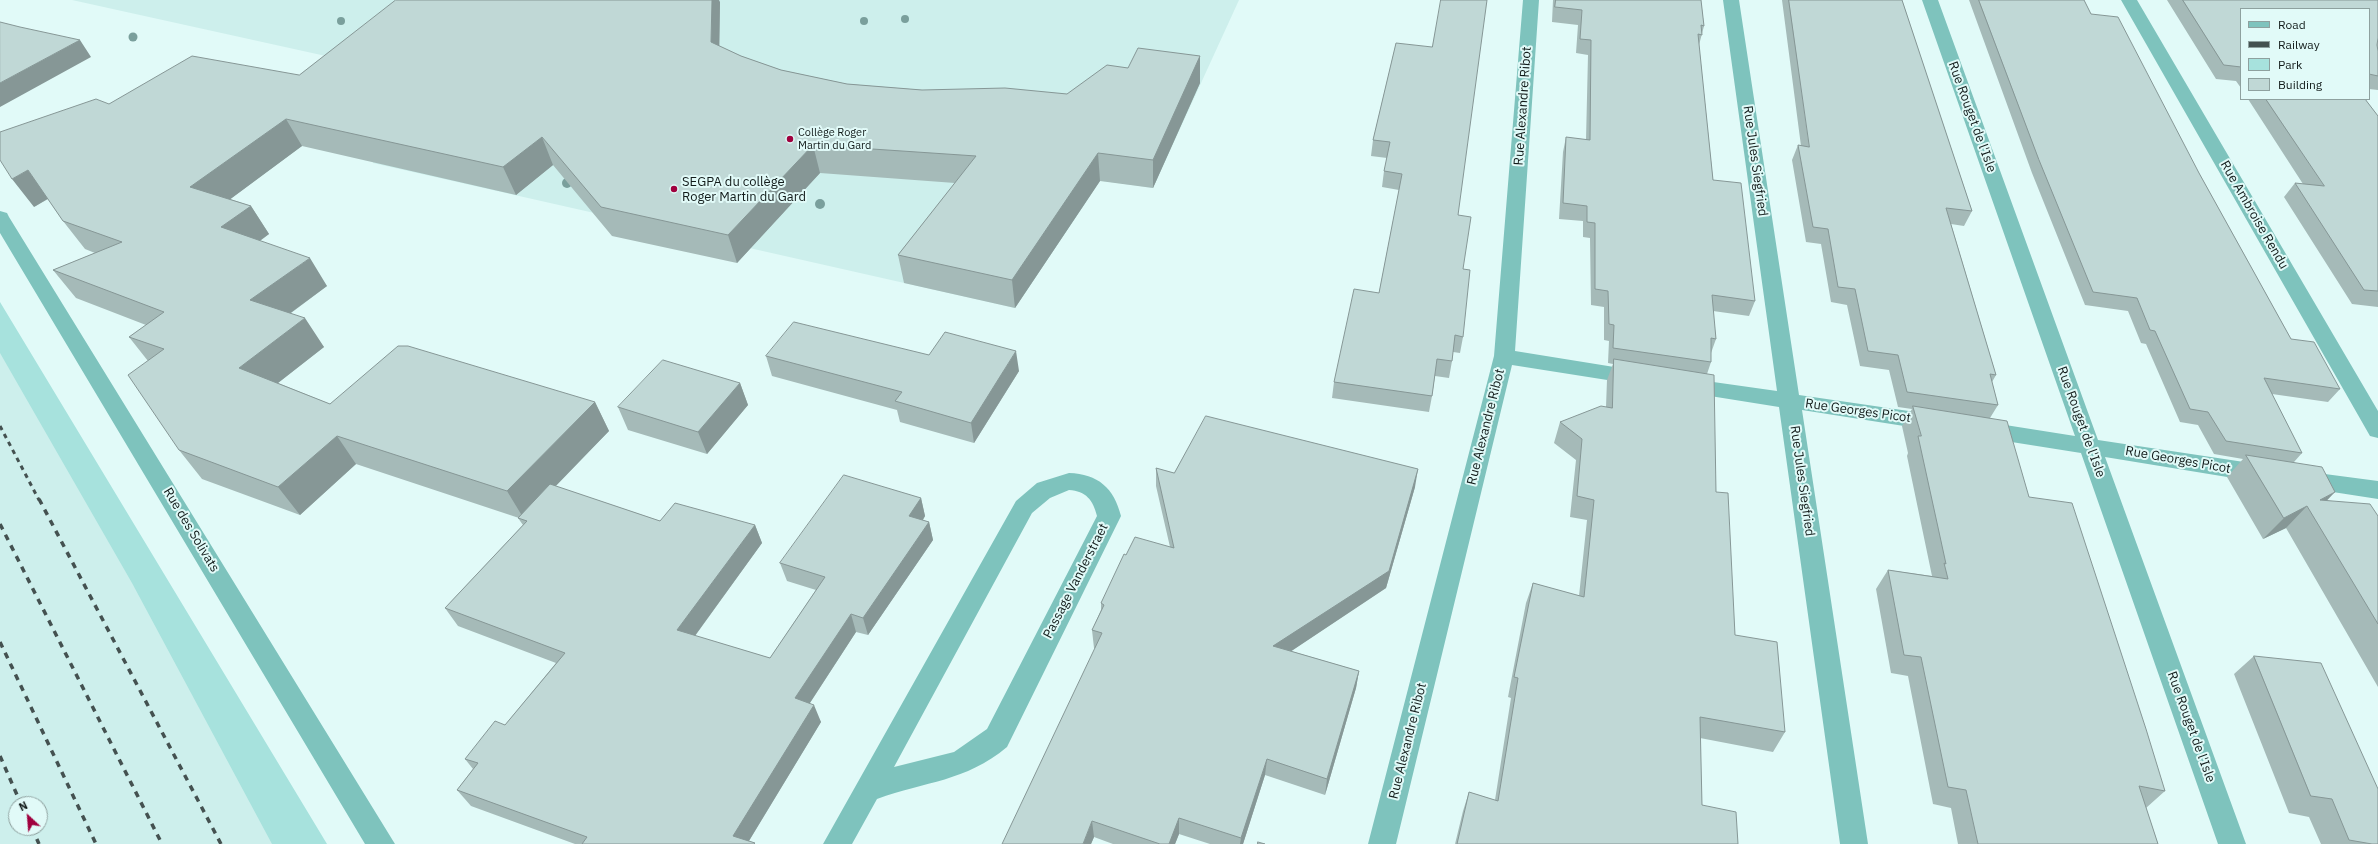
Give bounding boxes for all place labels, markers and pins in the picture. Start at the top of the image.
place label: Collège Roger Martin du Gard [798,126,871,152]
marker: Collège Roger Martin du Gard [785,134,795,144]
place label: SEGPA du collège Roger Martin du Gard [682,174,806,205]
marker: SEGPA du collège Roger Martin du Gard [669,184,679,194]

